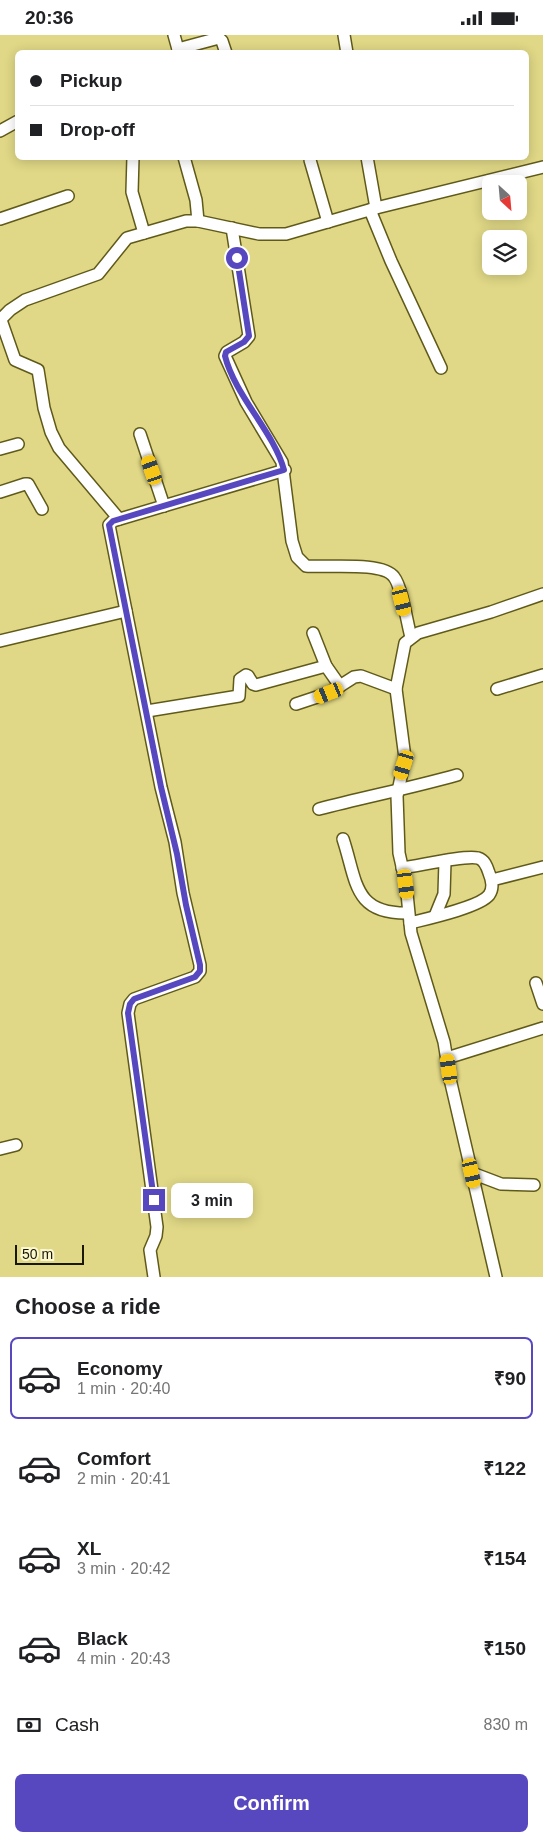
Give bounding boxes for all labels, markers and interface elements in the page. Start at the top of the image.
text: 20:36 [25,7,74,28]
text: Pickup [60,70,122,91]
text: Drop-off [60,119,135,140]
north arrow [482,175,528,220]
map controls [482,175,527,275]
button: layers [482,230,527,275]
route start [226,247,248,269]
car [140,453,163,487]
car [391,585,412,617]
car [312,680,345,706]
car [392,748,415,782]
car [396,868,415,900]
car [439,1053,458,1085]
car [461,1157,482,1189]
callout: 3 min [172,1183,254,1217]
route end [143,1189,165,1211]
text: 3 min [191,1192,233,1209]
scale bar [15,1242,84,1265]
text: 50 m [22,1246,53,1262]
text: Choose a ride [15,1294,160,1319]
icon: car [17,1356,62,1401]
text: Economy [77,1358,163,1379]
text: ₹90 [494,1368,526,1389]
text: 1 min · 20:40 [77,1380,170,1397]
icon: car [17,1446,62,1491]
text: Comfort [77,1448,151,1469]
text: ₹122 [483,1458,526,1479]
text: 2 min · 20:41 [77,1470,170,1487]
icon: car [17,1536,62,1581]
text: XL [77,1538,101,1559]
text: ₹154 [483,1548,526,1569]
text: 3 min · 20:42 [77,1560,170,1577]
icon: car [17,1626,62,1671]
text: Black [77,1628,128,1649]
text: ₹150 [483,1638,526,1659]
text: 4 min · 20:43 [77,1650,170,1667]
icon: cash [15,1711,43,1739]
text: Cash [55,1714,99,1735]
text: 830 m [484,1716,528,1733]
button: Confirm [15,1774,528,1832]

